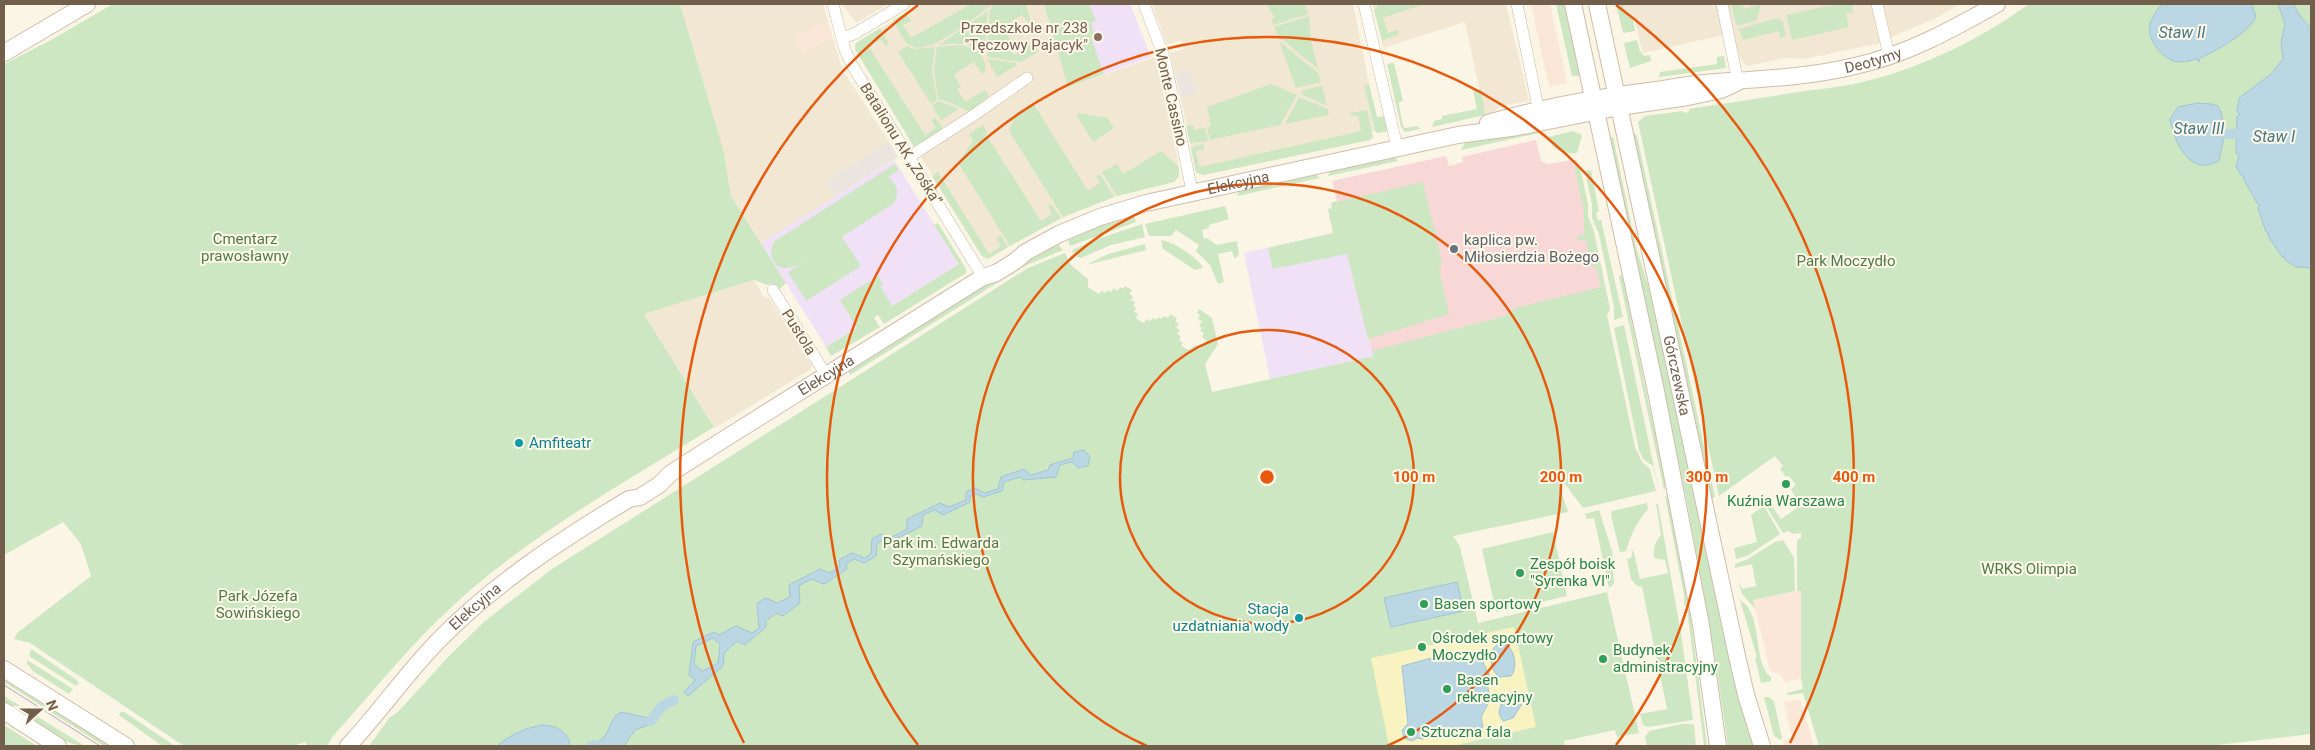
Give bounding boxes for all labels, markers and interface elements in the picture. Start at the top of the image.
place label: Przedszkole nr 238 "Tęczowy Pajacyk" [961,19,1088,54]
water label: Staw II [2159,23,2206,42]
marker: Przedszkole nr 238 "Tęczowy Pajacyk" [1092,31,1104,43]
street label: Deotymy [1843,44,1904,77]
street label: Monte Cassino [1151,46,1191,148]
street label: Batalionu AK „Zośka” [856,80,946,208]
water label: Staw III [2174,119,2225,138]
water label: Staw I [2253,127,2296,146]
street label: Elekcyjna [1206,167,1271,198]
park label: Cmentarz prawosławny [201,230,289,265]
place label: kaplica pw. Miłosierdzia Bożego [1464,231,1599,266]
marker: kaplica pw. Miłosierdzia Bożego [1448,243,1460,255]
park label: Park Moczydło [1797,252,1895,270]
street label: Pustola [778,306,820,358]
street label: Górczewska [1659,334,1694,417]
street label: Elekcyjna [795,351,857,400]
place label: Amfiteatr [529,434,591,452]
marker: Amfiteatr [513,437,525,449]
centre of rings [1258,468,1276,486]
text: 100 m [1393,468,1435,486]
text: 200 m [1540,468,1582,486]
text: 300 m [1686,468,1728,486]
text: 400 m [1833,468,1875,486]
marker: Kuźnia Warszawa [1780,478,1792,490]
place label: Kuźnia Warszawa [1727,492,1845,510]
park label: Park im. Edwarda Szymańskiego [883,534,999,569]
place label: Zespół boisk "Syrenka VI" [1530,555,1616,590]
park label: WRKS Olimpia [1981,560,2077,578]
marker: Zespół boisk "Syrenka VI" [1514,567,1526,579]
street label: Elekcyjna [446,579,505,634]
park label: Park Józefa Sowińskiego [216,587,300,622]
place label: Basen sportowy [1434,595,1541,613]
marker: Basen sportowy [1418,598,1430,610]
place label: Stacja uzdatniania wody [1173,600,1289,635]
marker: Stacja uzdatniania wody [1293,612,1305,624]
place label: Ośrodek sportowy Moczydło [1432,629,1553,664]
marker: Ośrodek sportowy Moczydło [1416,641,1428,653]
place label: Budynek administracyjny [1613,641,1718,676]
marker: Budynek administracyjny [1597,653,1609,665]
place label: Basen rekreacyjny [1457,671,1532,706]
marker: Basen rekreacyjny [1441,683,1453,695]
north arrow [15,685,65,735]
text: N [43,698,61,713]
place label: Sztuczna fala [1421,723,1511,741]
marker: Sztuczna fala [1405,726,1417,738]

